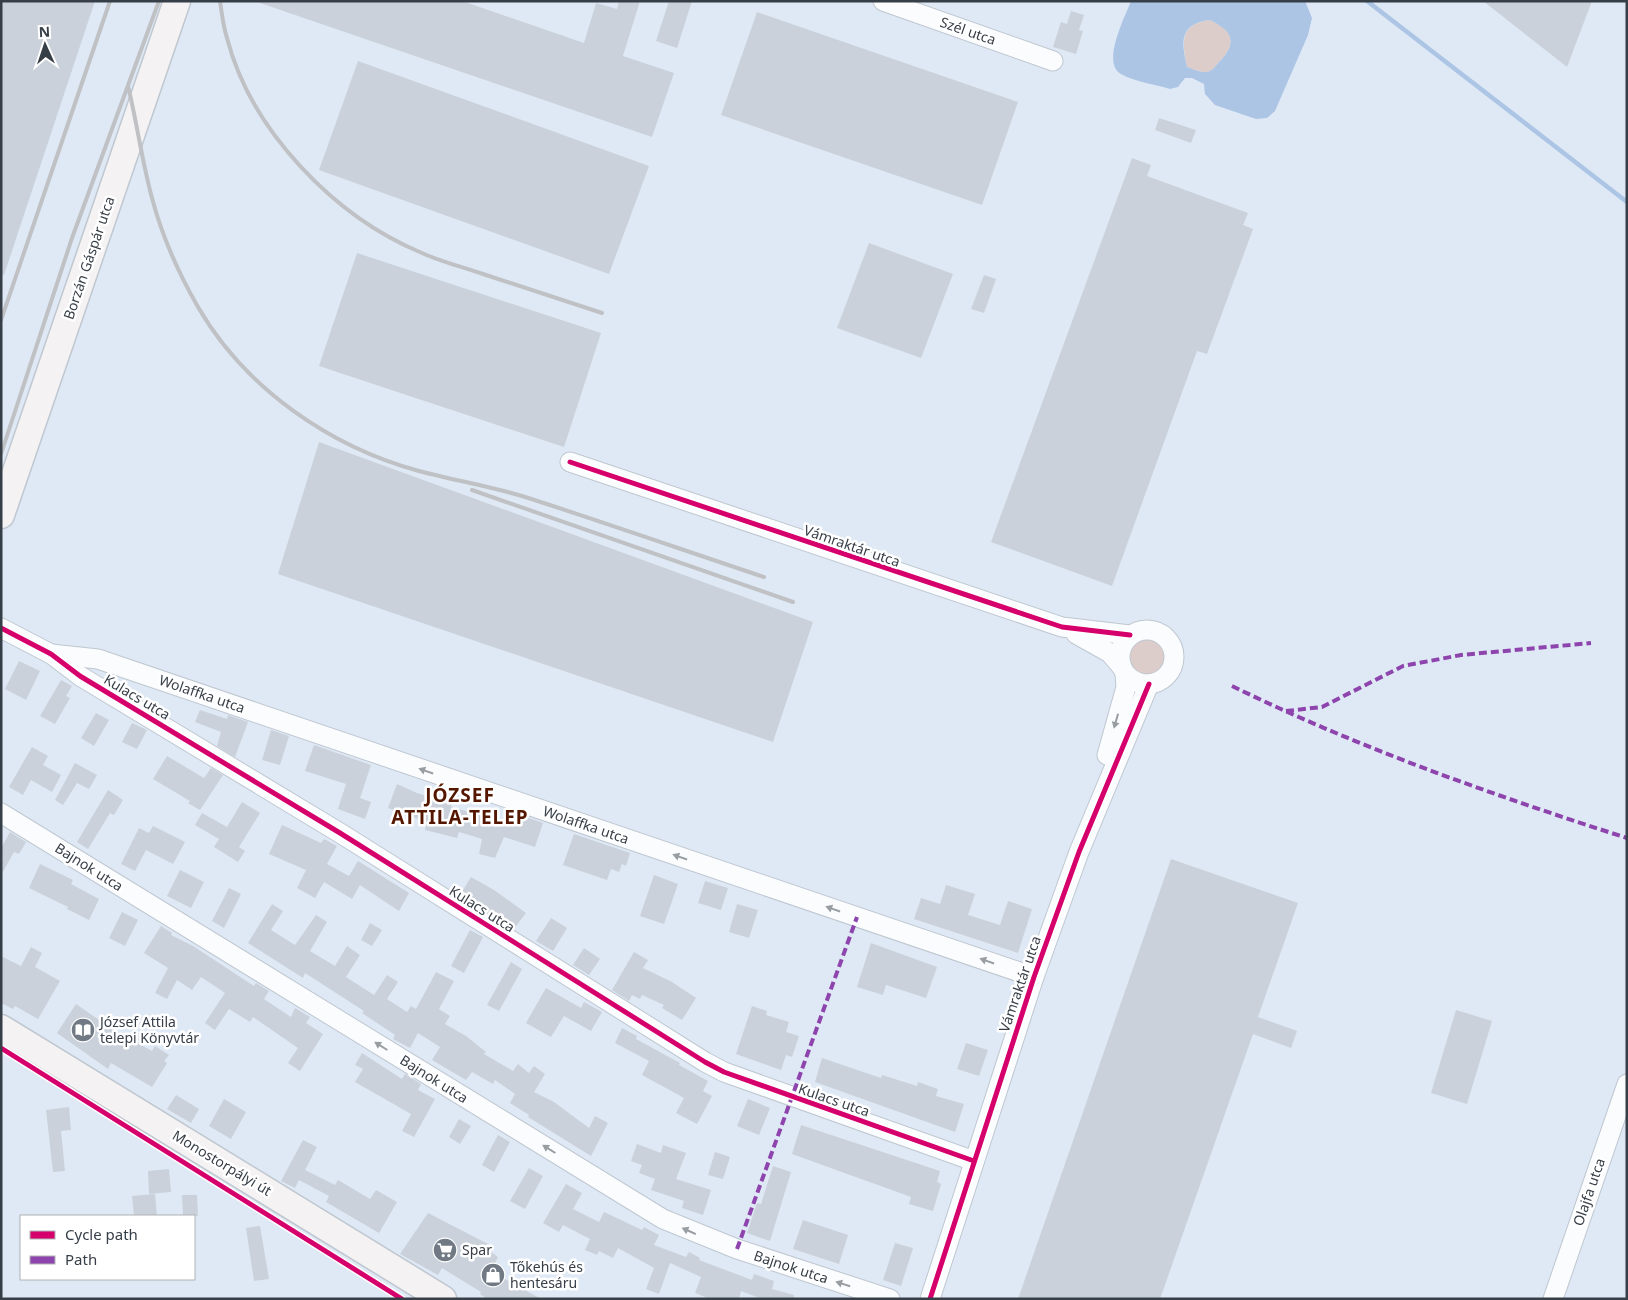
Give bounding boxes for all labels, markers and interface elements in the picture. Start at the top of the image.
street label: Szél utca [938,12,999,49]
north arrow [20,20,70,70]
text: N [38,22,50,41]
street label: Borzán Gáspár utca [59,194,119,322]
street label: Vámraktár utca [802,520,903,571]
street label: Kulacs utca [101,669,174,724]
street label: Wolaffka utca [157,670,248,717]
one-way arrow [1112,714,1120,729]
one-way arrow [419,767,434,774]
district label: JÓZSEF ATTILA-TELEP [391,782,529,830]
street label: Wolaffka utca [541,801,632,848]
street label: Bajnok utca [52,838,127,895]
one-way arrow [672,853,687,860]
street label: Kulacs utca [446,881,519,936]
one-way arrow [826,905,841,912]
street label: Vámraktár utca [994,933,1045,1034]
one-way arrow [980,957,995,964]
place label: József Attila telepi Könyvtár [98,1012,199,1047]
library icon: József Attila telepi Könyvtár [70,1017,96,1043]
one-way arrow [374,1041,388,1051]
street label: Bajnok utca [397,1050,472,1107]
street label: Kulacs utca [796,1078,872,1121]
street label: Monostorpályi út [169,1125,275,1200]
one-way arrow [543,1145,556,1154]
street label: Olajfa utca [1568,1155,1609,1228]
legend [20,1215,195,1280]
text: Cycle path [65,1224,138,1244]
one-way arrow [682,1227,696,1235]
supermarket icon: Spar [432,1237,458,1263]
place label: Spar [462,1240,492,1259]
street label: Bajnok utca [752,1246,831,1287]
text: Path [65,1249,97,1269]
place label: Tőkehús és hentesáru [510,1257,583,1292]
shop icon: Tőkehús és hentesáru [480,1262,506,1288]
one-way arrow [835,1279,850,1287]

